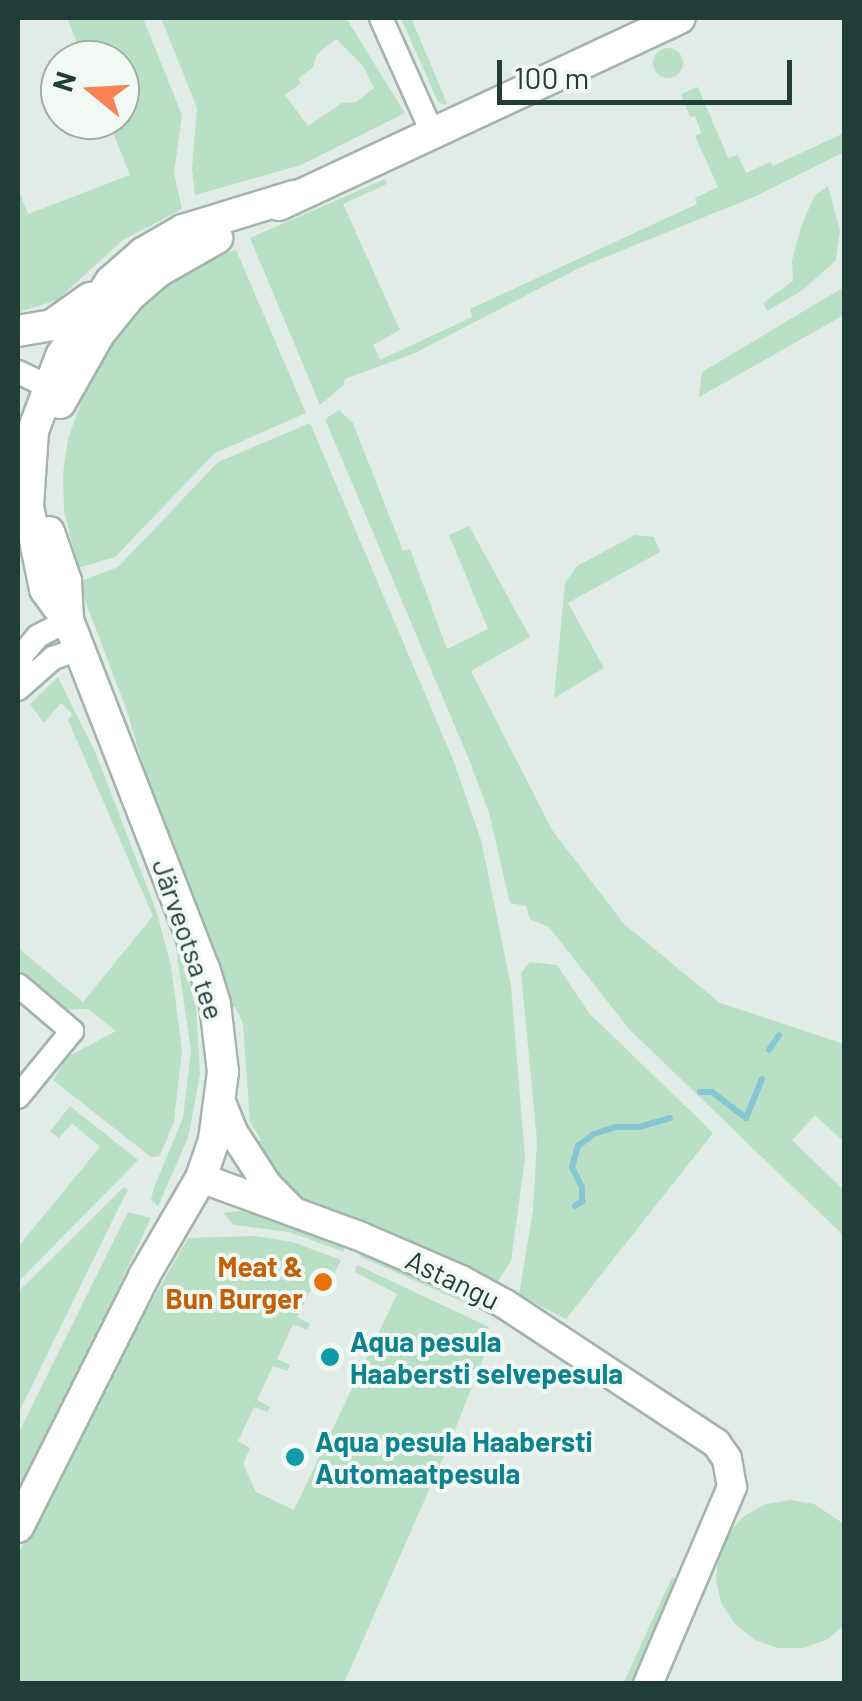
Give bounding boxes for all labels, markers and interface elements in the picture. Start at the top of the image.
north arrow [40,40,140,140]
scale bar [502,40,797,102]
text: 100 m [514,59,589,95]
text: N [44,67,82,95]
street label: Järveotsa tee [146,854,232,1024]
street label: Astangu [401,1242,505,1316]
place label: Meat & Bun Burger [166,1249,303,1315]
marker: Meat & Bun Burger [312,1271,334,1293]
place label: Aqua pesula Haabersti selvepesula [350,1324,623,1390]
marker: Aqua pesula Haabersti selvepesula [319,1346,341,1368]
place label: Aqua pesula Haabersti Automaatpesula [315,1424,593,1490]
marker: Aqua pesula Haabersti Automaatpesula [284,1446,306,1468]

